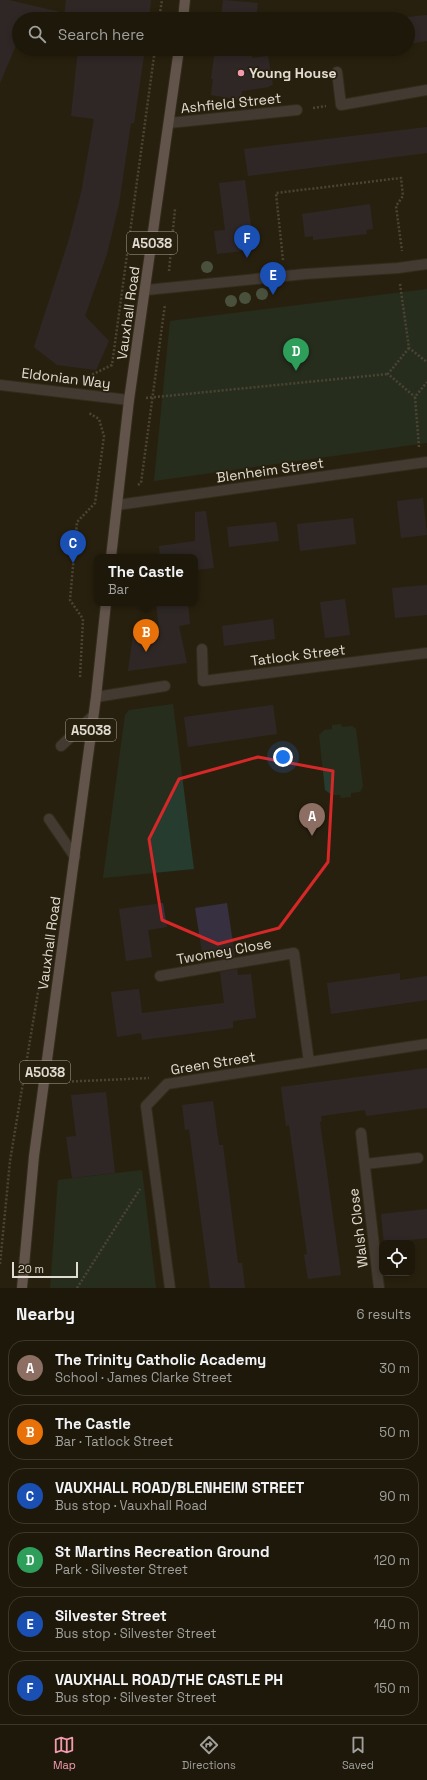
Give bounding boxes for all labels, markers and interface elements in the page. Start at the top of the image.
search box [12,12,415,56]
icon: search [26,23,48,45]
text: Search here [58,25,144,44]
place label: Young House [249,64,337,82]
marker: Young House [236,68,246,78]
street label: Ashfield Street [180,89,282,117]
pin: F [234,225,260,258]
road number: A5038 [127,232,177,254]
pin: E [260,262,286,295]
street label: Vauxhall Road [113,265,143,361]
pin: D [283,338,309,371]
street label: Eldonian Way [20,364,112,392]
street label: Blenheim Street [215,454,325,486]
pin: C [60,530,86,563]
popup [94,554,198,606]
text: The Castle [108,562,184,581]
text: Bar [108,581,129,598]
pin: B [133,619,159,652]
street label: Tatlock Street [250,640,346,670]
road number: A5038 [66,719,116,741]
your location [273,747,293,767]
pin: A [299,803,325,836]
street label: Vauxhall Road [34,895,64,991]
street label: Twomey Close [175,934,273,968]
street label: Green Street [169,1047,257,1079]
road number: A5038 [20,1061,70,1083]
street label: Walsh Close [344,1187,372,1269]
map controls [379,1240,415,1276]
button: locate [379,1240,415,1276]
scale bar [12,1260,78,1279]
text: 20 m [18,1262,44,1276]
text: Nearby [16,1303,75,1325]
text: 6 results [357,1306,411,1323]
text: The Trinity Catholic Academy [55,1350,266,1369]
text: A [26,1360,34,1377]
text: 30 m [379,1360,410,1377]
text: School · James Clarke Street [55,1369,232,1386]
text: The Castle [55,1414,131,1433]
text: B [26,1424,34,1441]
text: 50 m [379,1424,410,1441]
text: Bar · Tatlock Street [55,1433,173,1450]
text: VAUXHALL ROAD/BLENHEIM STREET [55,1478,304,1497]
text: C [26,1488,34,1505]
text: 90 m [379,1488,410,1505]
text: Bus stop · Vauxhall Road [55,1497,207,1514]
text: St Martins Recreation Ground [55,1542,270,1561]
text: D [26,1552,34,1569]
text: 120 m [374,1552,410,1569]
text: Park · Silvester Street [55,1561,188,1578]
text: Silvester Street [55,1606,167,1625]
text: E [26,1616,34,1633]
text: 140 m [374,1616,410,1633]
text: Bus stop · Silvester Street [55,1625,217,1642]
text: VAUXHALL ROAD/THE CASTLE PH [55,1670,283,1689]
text: F [27,1680,33,1697]
text: 150 m [374,1680,410,1697]
text: Bus stop · Silvester Street [55,1689,217,1706]
tab: Map [53,1734,76,1772]
tab: Directions [182,1734,236,1772]
tab: Saved [342,1734,374,1772]

